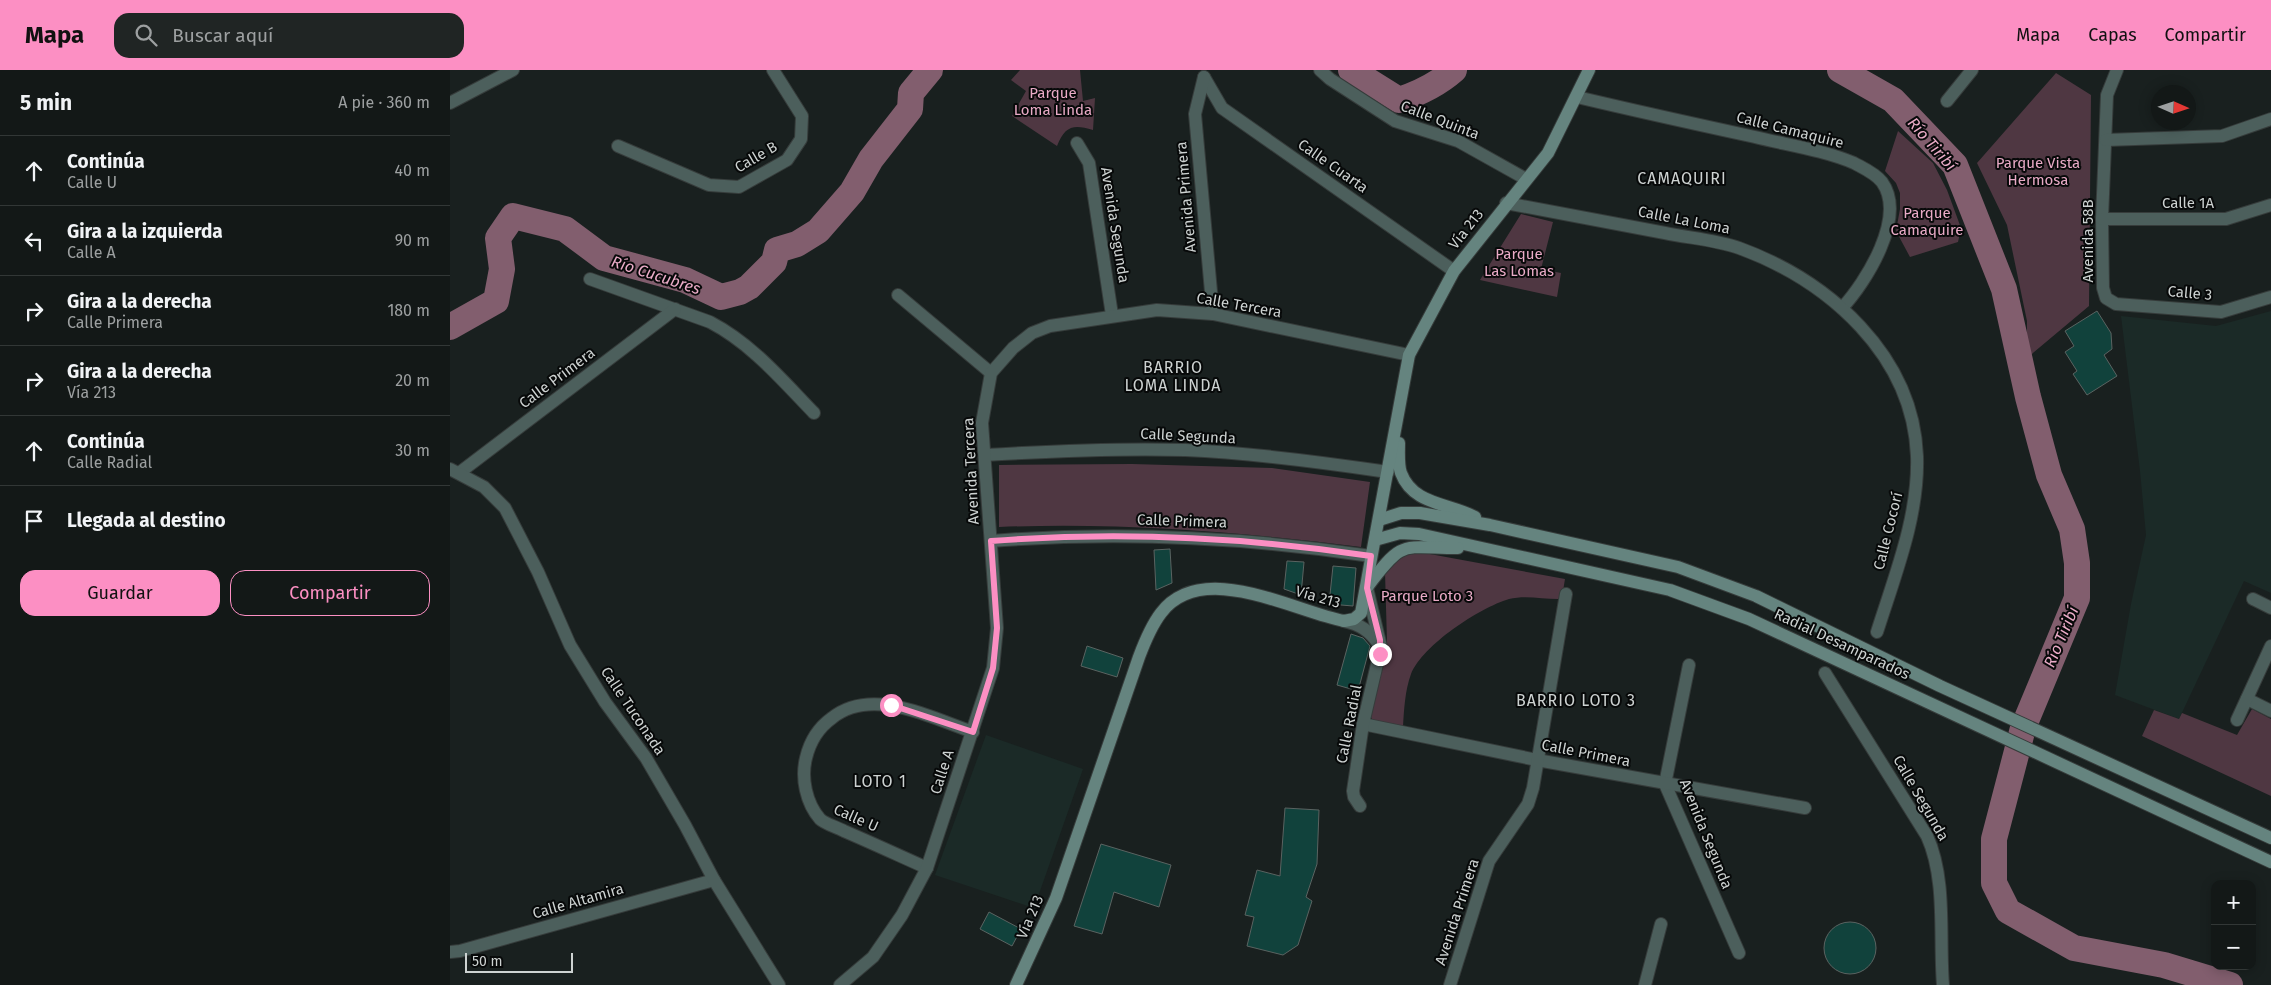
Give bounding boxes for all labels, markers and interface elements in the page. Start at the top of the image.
search box [114,13,464,58]
text: Mapa [25,21,84,49]
icon: search [132,21,160,49]
text: Buscar aquí [172,24,273,47]
text: Mapa [2016,24,2060,46]
text: Capas [2088,24,2137,46]
text: Compartir [2165,24,2246,46]
park label: Parque Loma Linda [1014,84,1092,119]
north arrow [2151,85,2196,130]
text: 5 min [20,90,72,116]
text: A pie · 360 m [338,93,430,112]
street label: Calle Quinta [1398,97,1482,143]
street label: Calle Camaquire [1734,108,1846,152]
water label: Río Tiribí [1904,113,1961,176]
street label: Calle Cuarta [1294,135,1372,197]
street label: Calle B [731,138,781,176]
street label: Avenida Primera [1172,141,1200,253]
text: Continúa [67,150,145,173]
park label: Parque Vista Hermosa [1996,154,2080,189]
icon: ahead [20,157,48,185]
text: 40 m [395,161,430,180]
street label: Avenida Segunda [1097,166,1133,284]
district label: CAMAQUIRI [1637,169,1727,188]
text: Calle U [67,173,117,192]
street label: Calle 1A [2162,194,2215,212]
street label: Avenida 58B [2079,199,2097,283]
street label: Calle La Loma [1636,202,1732,238]
park label: Parque Camaquire [1891,204,1963,239]
street label: Vía 213 [1445,205,1487,253]
text: Gira a la izquierda [67,220,223,243]
icon: left [20,227,48,255]
text: 90 m [395,231,430,250]
text: Calle A [67,243,116,262]
park label: Parque Las Lomas [1484,245,1554,280]
water label: Río Cucubres [609,252,703,298]
street label: Calle 3 [2167,282,2213,304]
street label: Calle Tercera [1195,289,1283,321]
text: Gira a la derecha [67,290,212,313]
icon: right [20,297,48,325]
text: 180 m [387,301,430,320]
text: Calle Primera [67,313,163,332]
street label: Calle Primera [516,344,598,412]
district label: BARRIO LOMA LINDA [1125,358,1222,395]
text: Gira a la derecha [67,360,212,383]
icon: right [20,367,48,395]
text: 20 m [395,371,430,390]
text: Vía 213 [67,383,116,402]
street label: Avenida Tercera [959,417,983,525]
street label: Calle Segunda [1140,425,1236,447]
text: Continúa [67,430,145,453]
icon: ahead [20,437,48,465]
text: 30 m [395,441,430,460]
text: Calle Radial [67,453,152,472]
street label: Calle Cocorí [1870,490,1906,572]
icon: arrive [20,507,48,535]
text: Llegada al destino [67,509,226,532]
street label: Calle Primera [1137,510,1227,532]
button: Guardar [20,570,220,616]
button: Compartir [230,570,430,616]
street label: Vía 213 [1293,582,1343,612]
park label: Parque Loto 3 [1381,587,1473,605]
water label: Río Tiribí [2040,602,2083,670]
street label: Radial Desamparados [1771,605,1913,683]
route end [1369,643,1392,666]
street label: Calle Tuconada [597,663,669,759]
street label: Calle Radial [1333,683,1366,765]
district label: BARRIO LOTO 3 [1516,691,1636,710]
route start [880,694,903,717]
street label: Calle Primera [1540,736,1632,770]
street label: Calle A [926,747,958,797]
street label: Calle Segunda [1889,752,1953,844]
district label: LOTO 1 [853,772,907,791]
street label: Avenida Segunda [1676,776,1736,892]
street label: Calle U [831,800,881,836]
street label: Avenida Primera [1431,856,1483,968]
street label: Calle Altamira [530,879,626,923]
map controls [2211,880,2256,970]
button: + [2211,880,2256,925]
street label: Vía 213 [1013,892,1047,942]
button: − [2211,925,2256,970]
scale bar [465,950,572,973]
text: 50 m [472,953,503,970]

